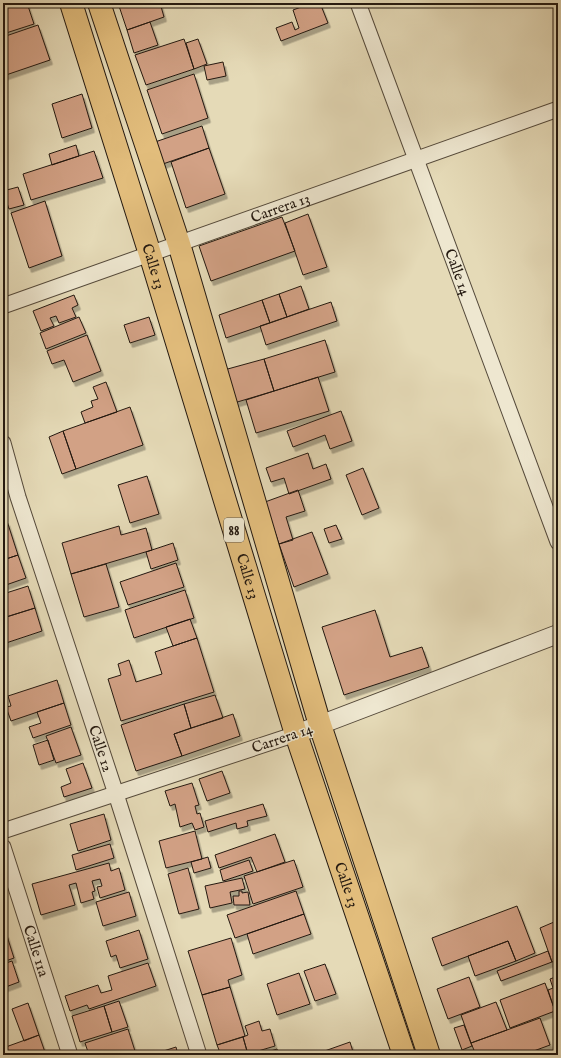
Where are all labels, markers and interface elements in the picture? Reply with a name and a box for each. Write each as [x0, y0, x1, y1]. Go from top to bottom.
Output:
street label: Carrera 13 [248, 189, 312, 227]
street label: Calle 13 [137, 241, 169, 292]
street label: Calle 14 [440, 246, 475, 299]
road number: 88 [224, 518, 244, 542]
street label: Calle 13 [232, 551, 263, 602]
street label: Carrera 14 [249, 719, 316, 758]
street label: Calle 12 [84, 723, 117, 775]
street label: Calle 13 [330, 860, 363, 910]
street label: Calle 11a [19, 923, 53, 980]

